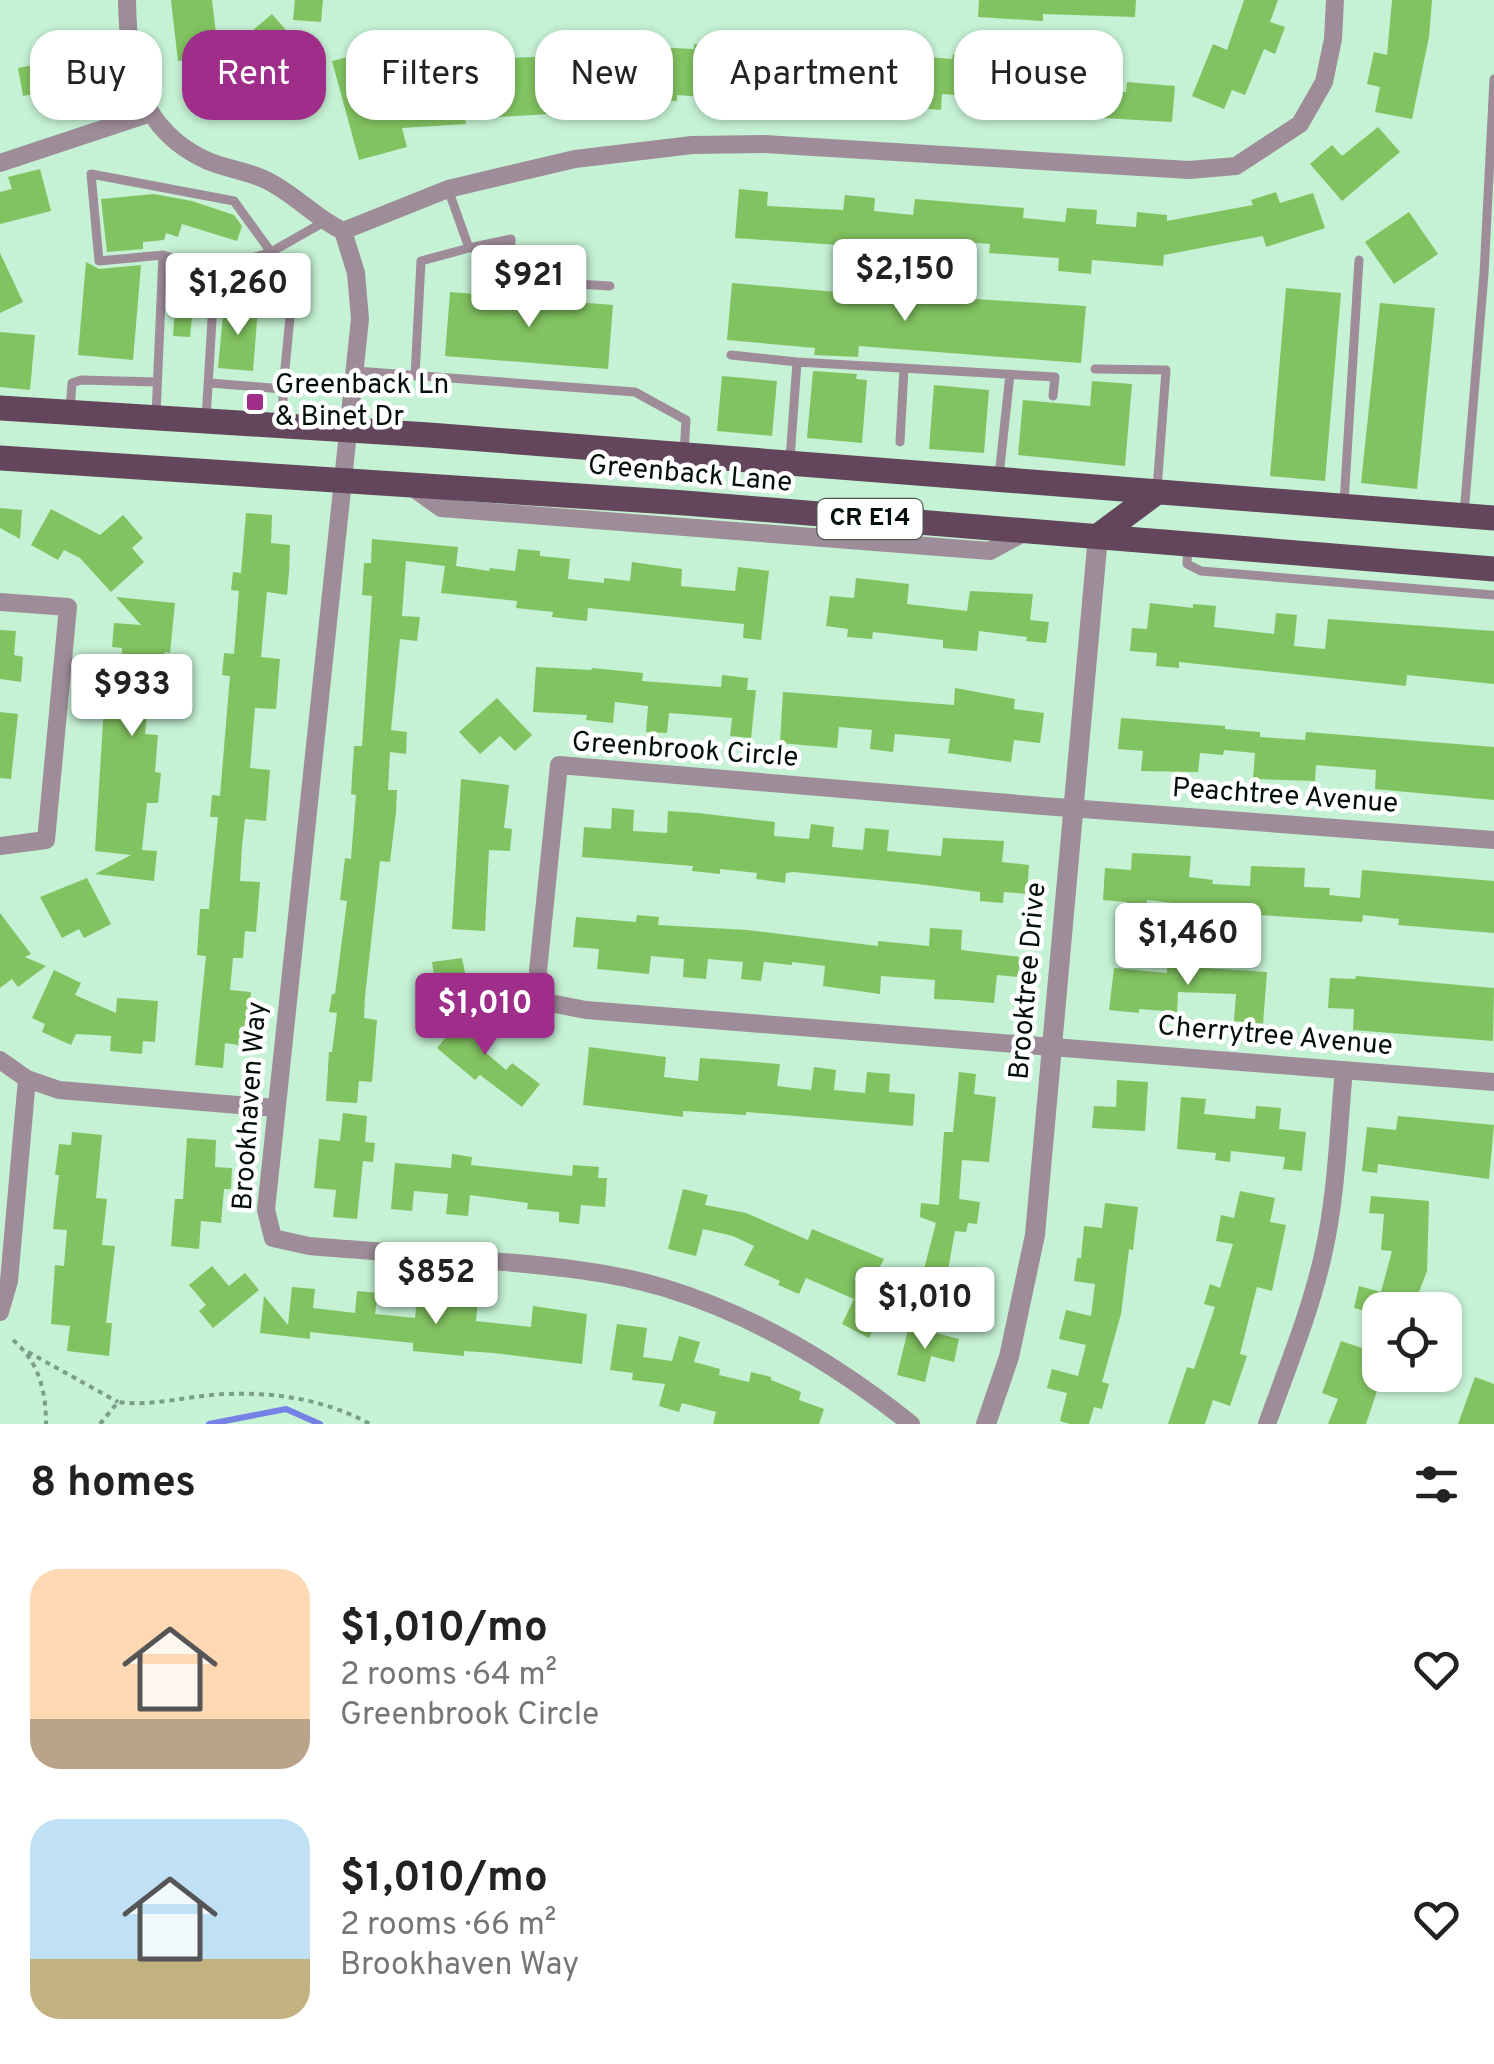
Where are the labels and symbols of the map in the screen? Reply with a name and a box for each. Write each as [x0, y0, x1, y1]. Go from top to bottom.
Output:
pin: $2,150 [824, 239, 986, 324]
pin: $921 [470, 245, 588, 330]
pin: $1,260 [157, 253, 319, 338]
place label: Greenback Ln & Binet Dr [275, 368, 449, 436]
marker: Greenback Ln & Binet Dr [244, 391, 266, 413]
street label: Greenback Lane [586, 448, 794, 502]
road number: CR E14 [818, 499, 922, 539]
pin: $933 [73, 654, 191, 739]
street label: Greenbrook Circle [571, 725, 799, 777]
street label: Peachtree Avenue [1171, 771, 1399, 823]
street label: Brooktree Drive [1002, 881, 1056, 1081]
pin: $1,460 [1107, 903, 1269, 988]
pin: $1,010 [404, 973, 566, 1058]
street label: Brookhaven Way [226, 1000, 276, 1212]
street label: Cherrytree Avenue [1156, 1009, 1394, 1065]
pin: $852 [377, 1242, 495, 1327]
pin: $1,010 [844, 1267, 1006, 1352]

